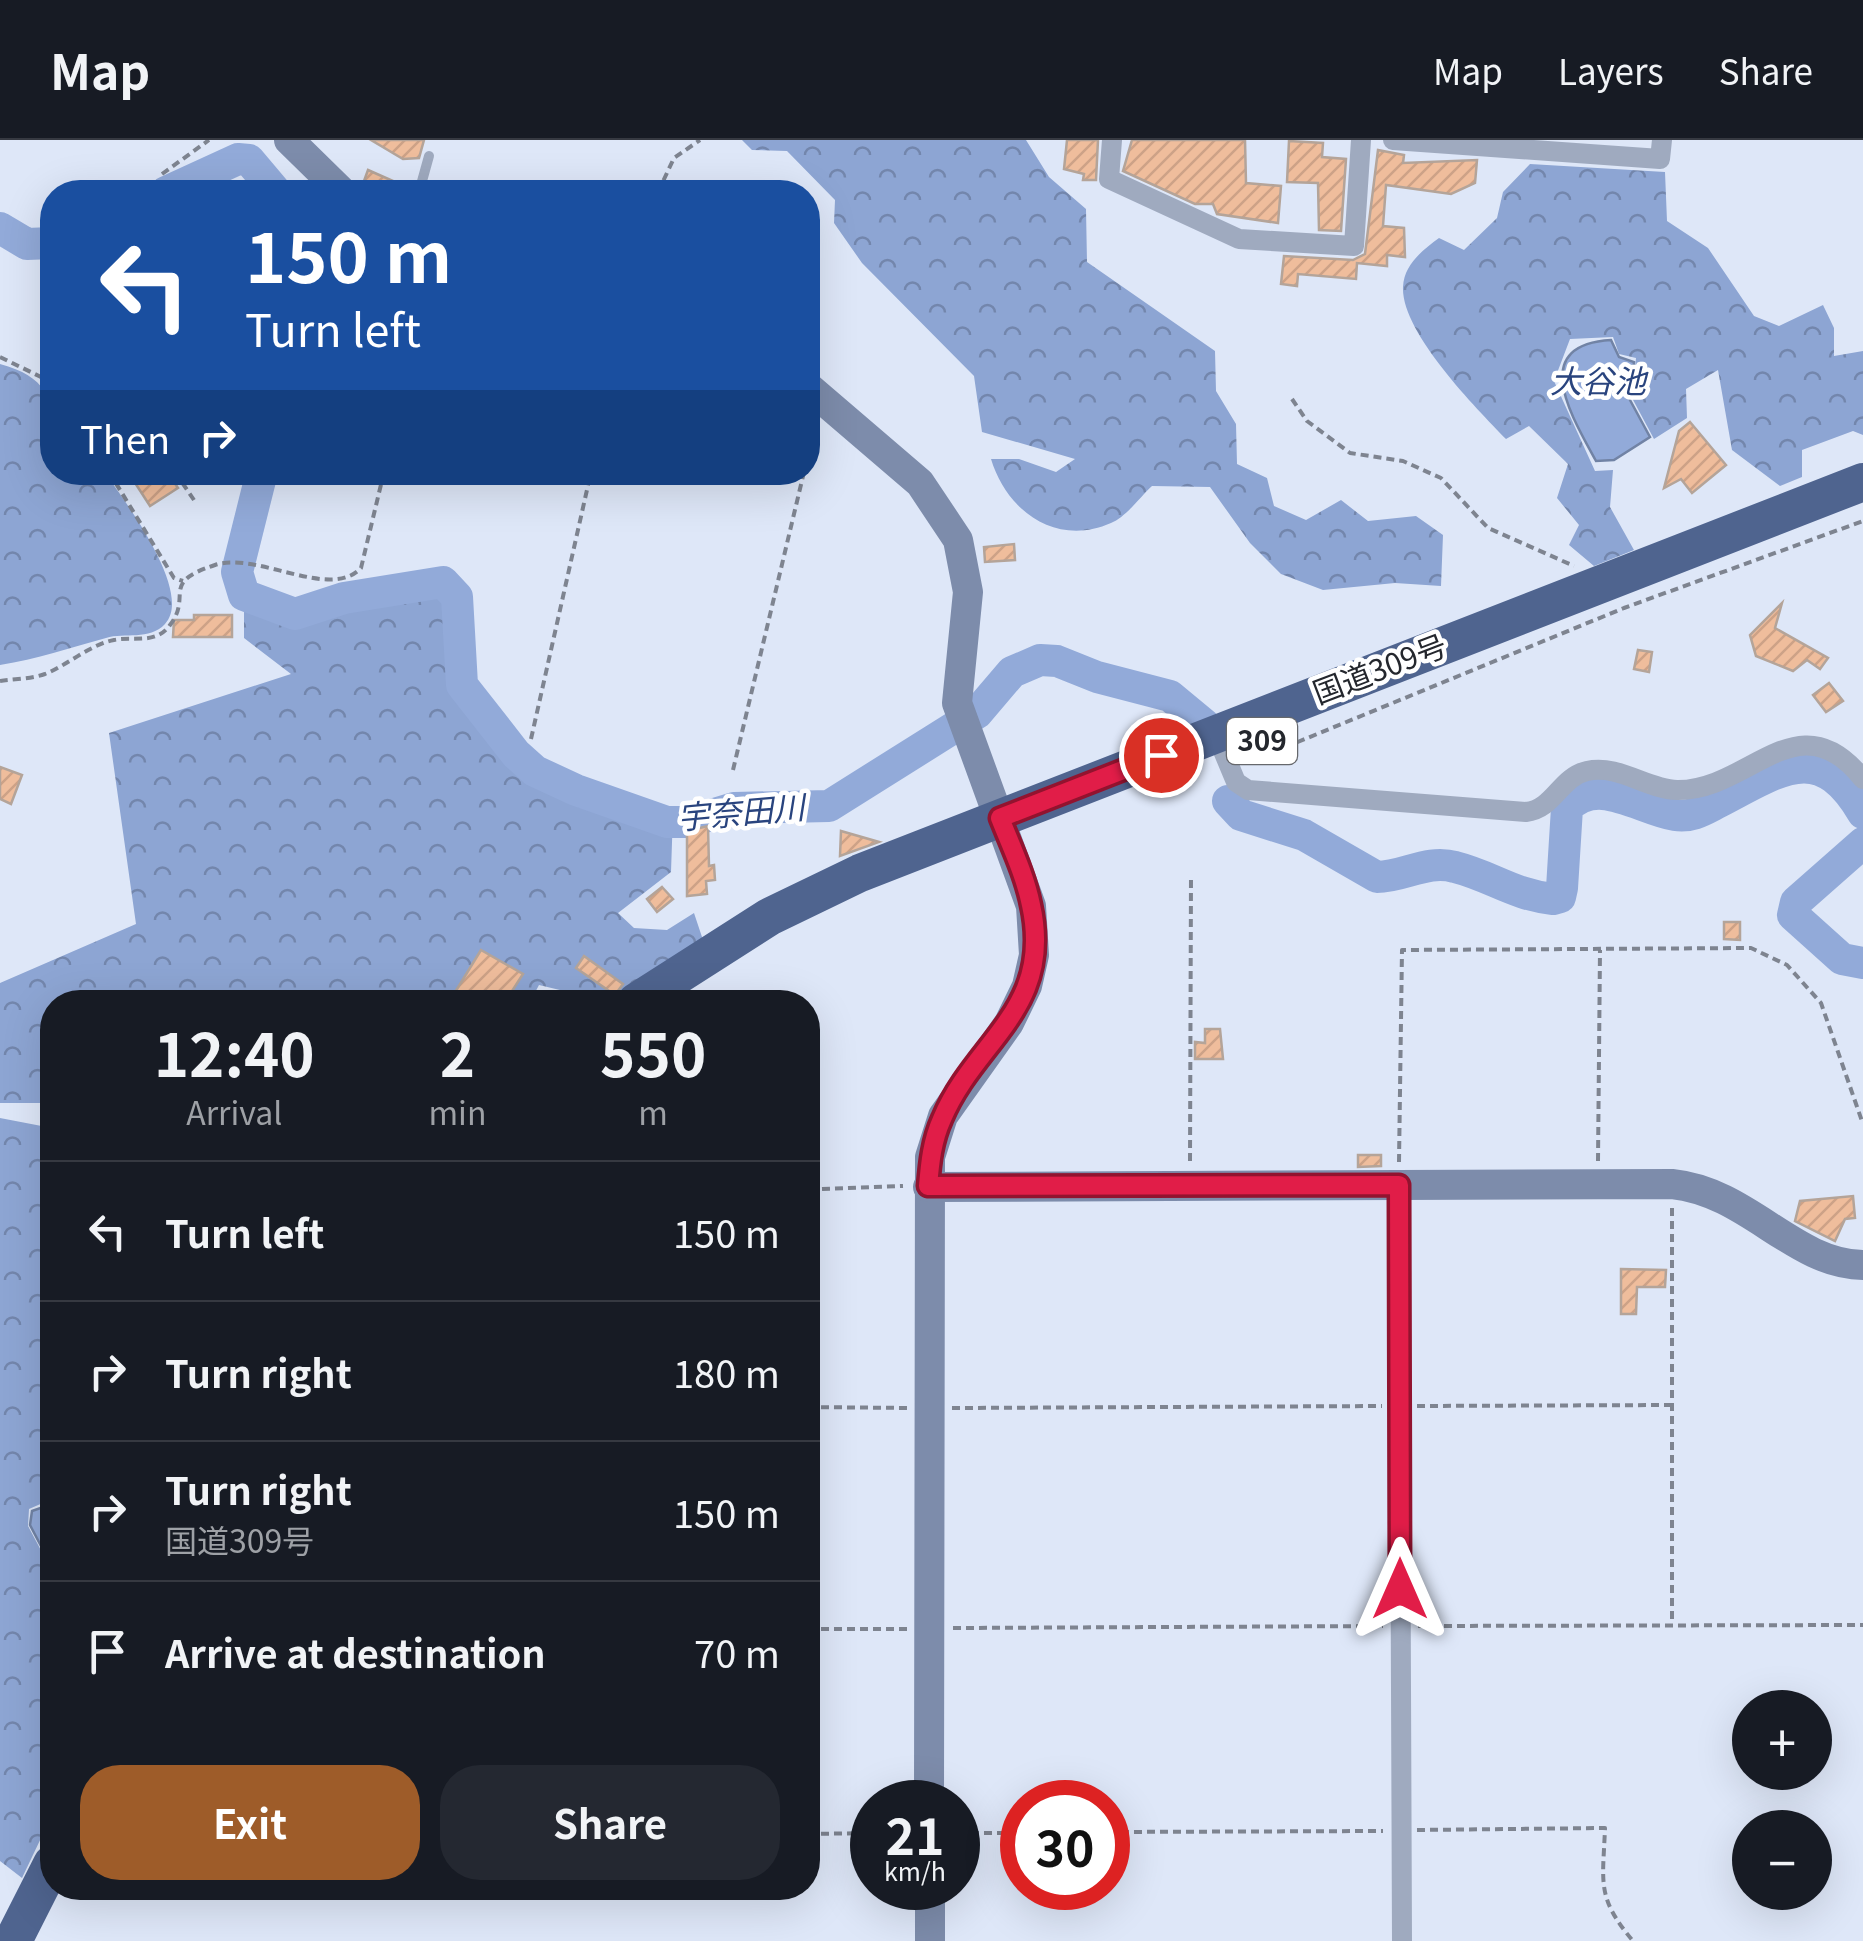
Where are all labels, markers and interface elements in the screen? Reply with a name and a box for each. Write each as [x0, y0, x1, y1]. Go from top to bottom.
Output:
text: Map [50, 34, 150, 104]
text: Map [1433, 44, 1503, 95]
text: Layers [1558, 44, 1664, 95]
text: Share [1719, 44, 1813, 95]
text: 150 m [245, 202, 452, 303]
icon: left [80, 220, 210, 350]
text: Turn left [245, 295, 421, 360]
water label: 大谷池 [1550, 356, 1649, 402]
text: Then [80, 410, 170, 465]
icon: right [190, 410, 245, 465]
street label: 国道309号 [1306, 622, 1452, 713]
pin [1119, 713, 1204, 798]
road number: 309 [1227, 718, 1297, 764]
icon: arrive [1134, 728, 1189, 783]
water label: 宇奈田川 [675, 781, 809, 839]
text: 12:40 [154, 1007, 315, 1094]
text: 2 [440, 1007, 475, 1094]
text: 550 [600, 1007, 706, 1094]
text: Arrival [186, 1088, 282, 1134]
text: min [428, 1088, 486, 1134]
text: m [638, 1088, 668, 1134]
icon: left [80, 1204, 135, 1259]
text: Turn left [165, 1204, 324, 1259]
text: 150 m [673, 1204, 780, 1259]
icon: right [80, 1344, 135, 1399]
text: Turn right [165, 1344, 352, 1399]
text: 180 m [673, 1344, 780, 1399]
text: Turn right [165, 1461, 352, 1516]
icon: right [80, 1484, 135, 1539]
text: 150 m [673, 1484, 780, 1539]
text: 国道309号 [165, 1516, 314, 1562]
position arrow [1348, 1537, 1452, 1641]
icon: arrive [80, 1624, 135, 1679]
text: Arrive at destination [165, 1624, 546, 1679]
text: 70 m [694, 1624, 780, 1679]
map controls [1732, 1690, 1832, 1910]
button: + [1732, 1690, 1832, 1790]
button: Exit [80, 1765, 420, 1880]
button: Share [440, 1765, 780, 1880]
speed limit sign: 30 [1000, 1780, 1130, 1910]
text: 21 [886, 1797, 945, 1869]
button: − [1732, 1810, 1832, 1910]
text: km/h [884, 1852, 946, 1888]

